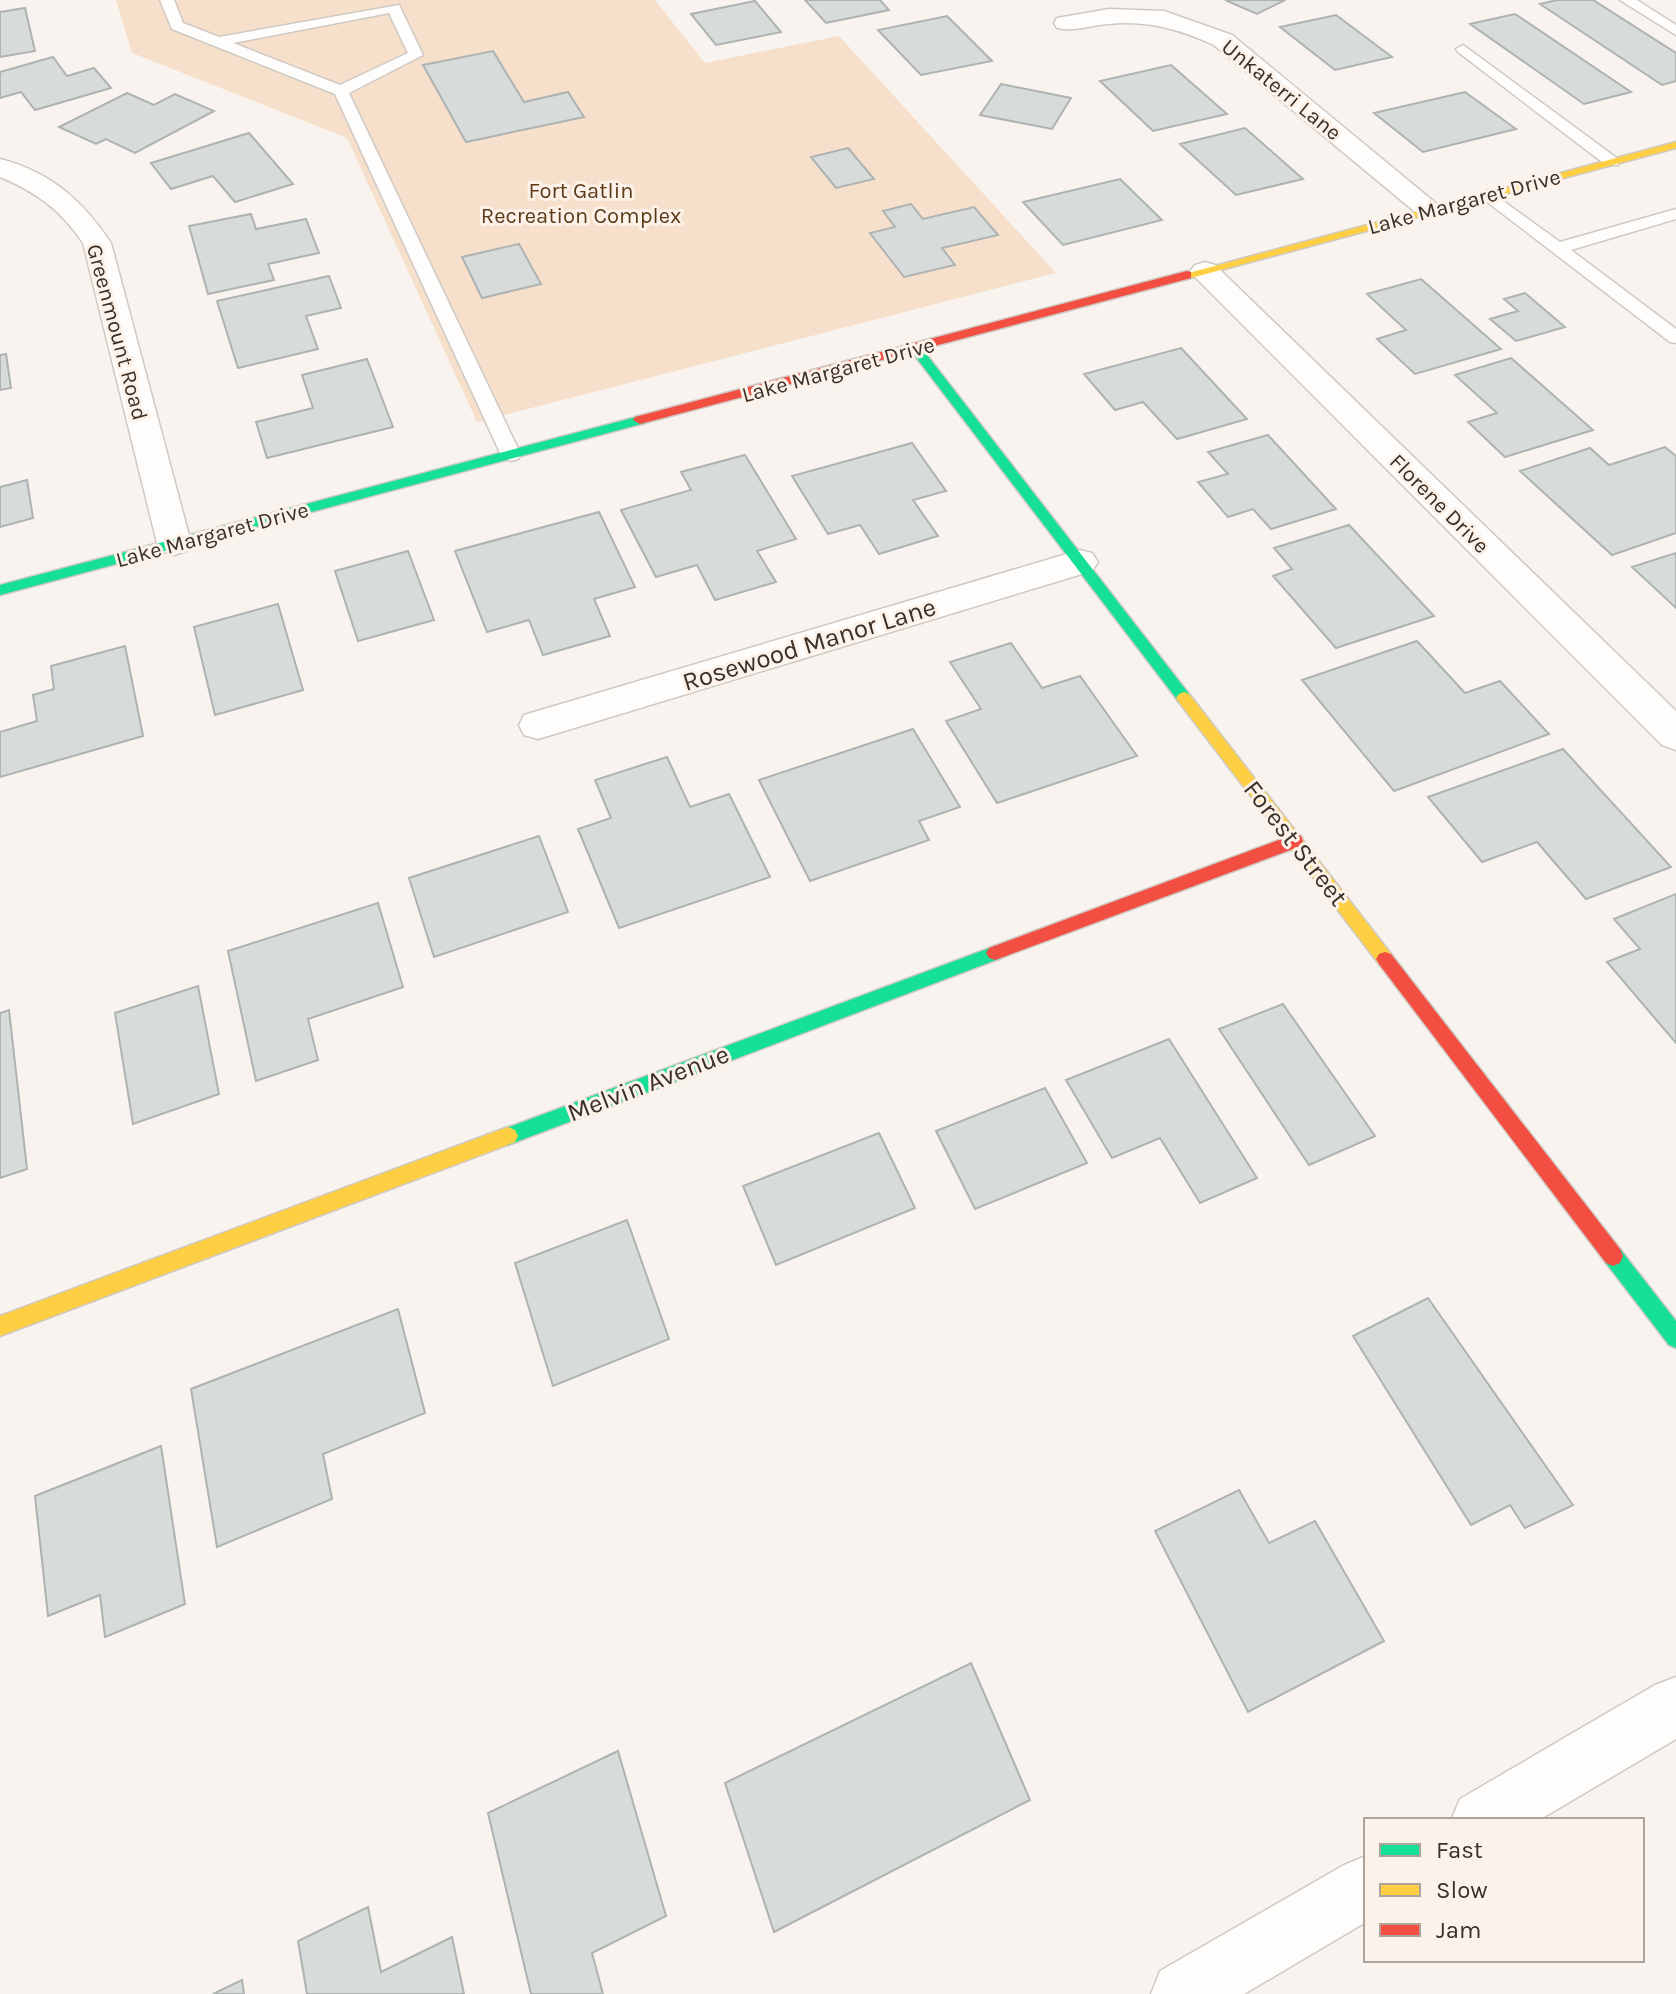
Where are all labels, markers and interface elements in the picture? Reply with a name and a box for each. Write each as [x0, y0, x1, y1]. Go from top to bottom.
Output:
street label: Unkaterri Lane [1216, 34, 1346, 146]
street label: Lake Margaret Drive [1365, 164, 1563, 240]
park label: Fort Gatlin Recreation Complex [481, 178, 681, 229]
street label: Greenmount Road [81, 241, 153, 423]
street label: Lake Margaret Drive [739, 332, 937, 408]
street label: Florene Drive [1384, 449, 1494, 559]
street label: Lake Margaret Drive [113, 497, 311, 573]
street label: Rosewood Manor Lane [679, 591, 940, 698]
street label: Forest Street [1237, 774, 1354, 912]
street label: Melvin Avenue [563, 1038, 734, 1129]
legend [1364, 1818, 1644, 1962]
text: Fast [1436, 1836, 1483, 1864]
text: Slow [1436, 1876, 1488, 1904]
text: Jam [1436, 1916, 1481, 1944]

